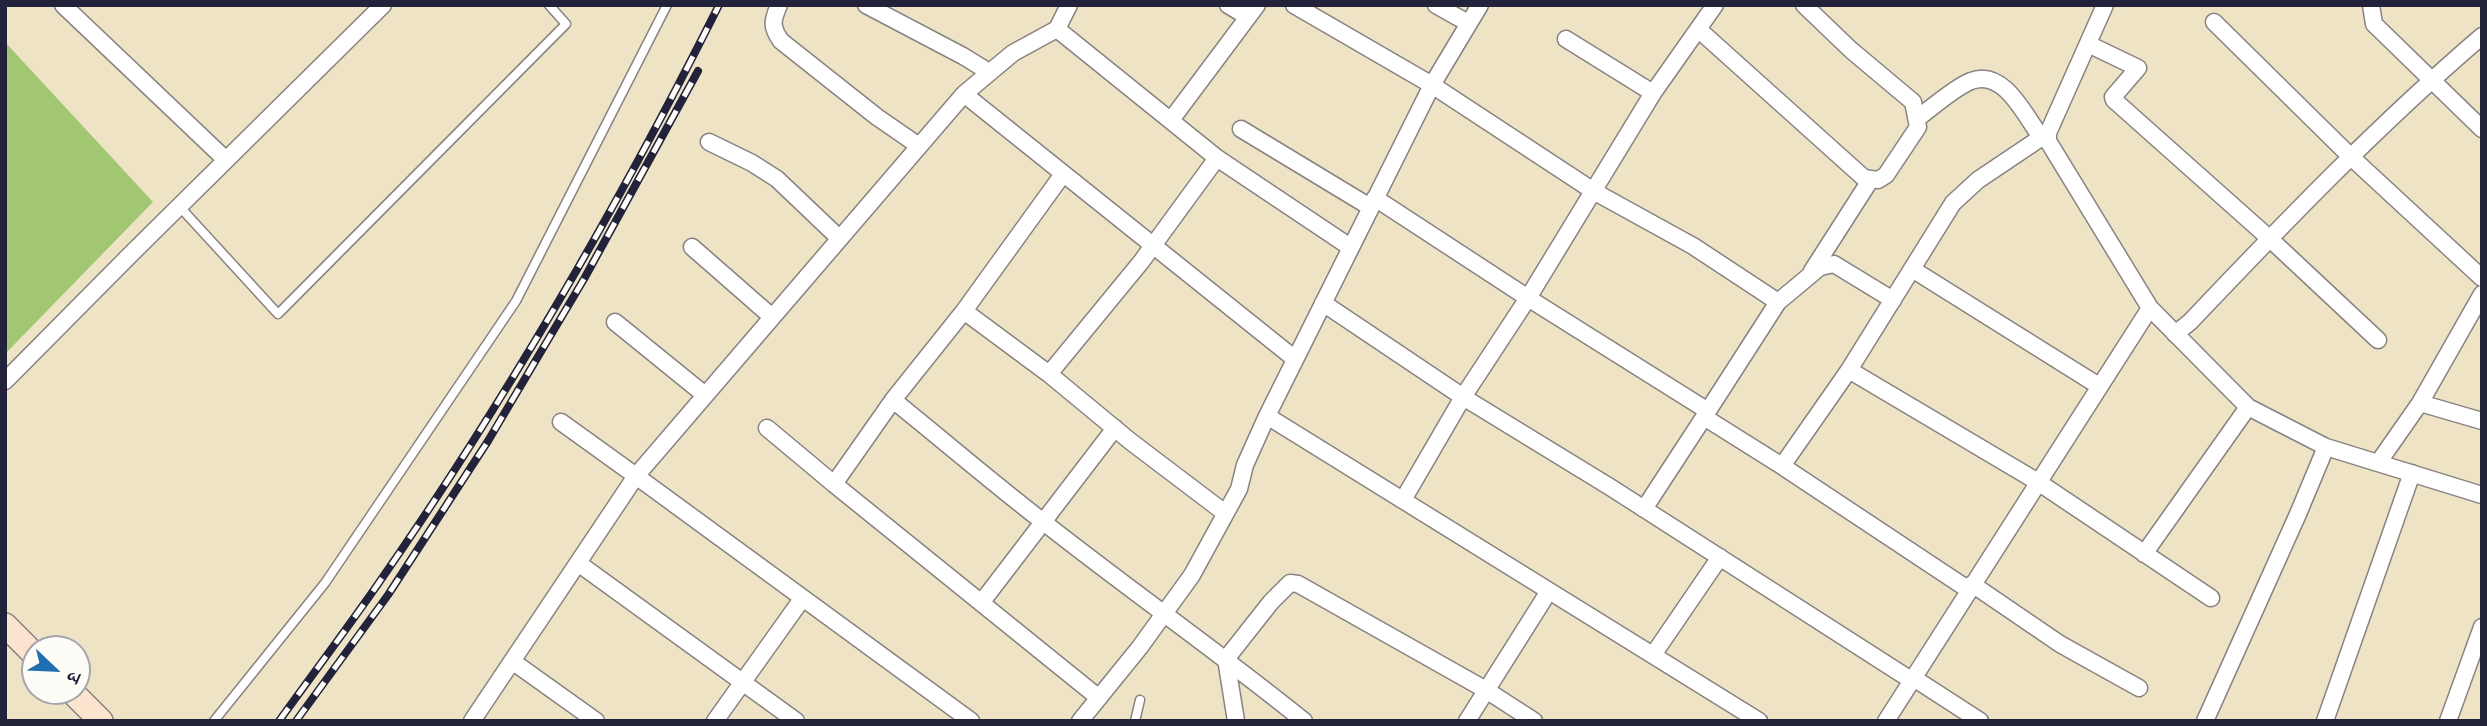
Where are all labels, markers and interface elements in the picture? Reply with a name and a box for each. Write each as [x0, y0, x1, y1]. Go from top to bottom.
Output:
north arrow [21, 635, 91, 705]
text: उ [61, 668, 86, 687]

